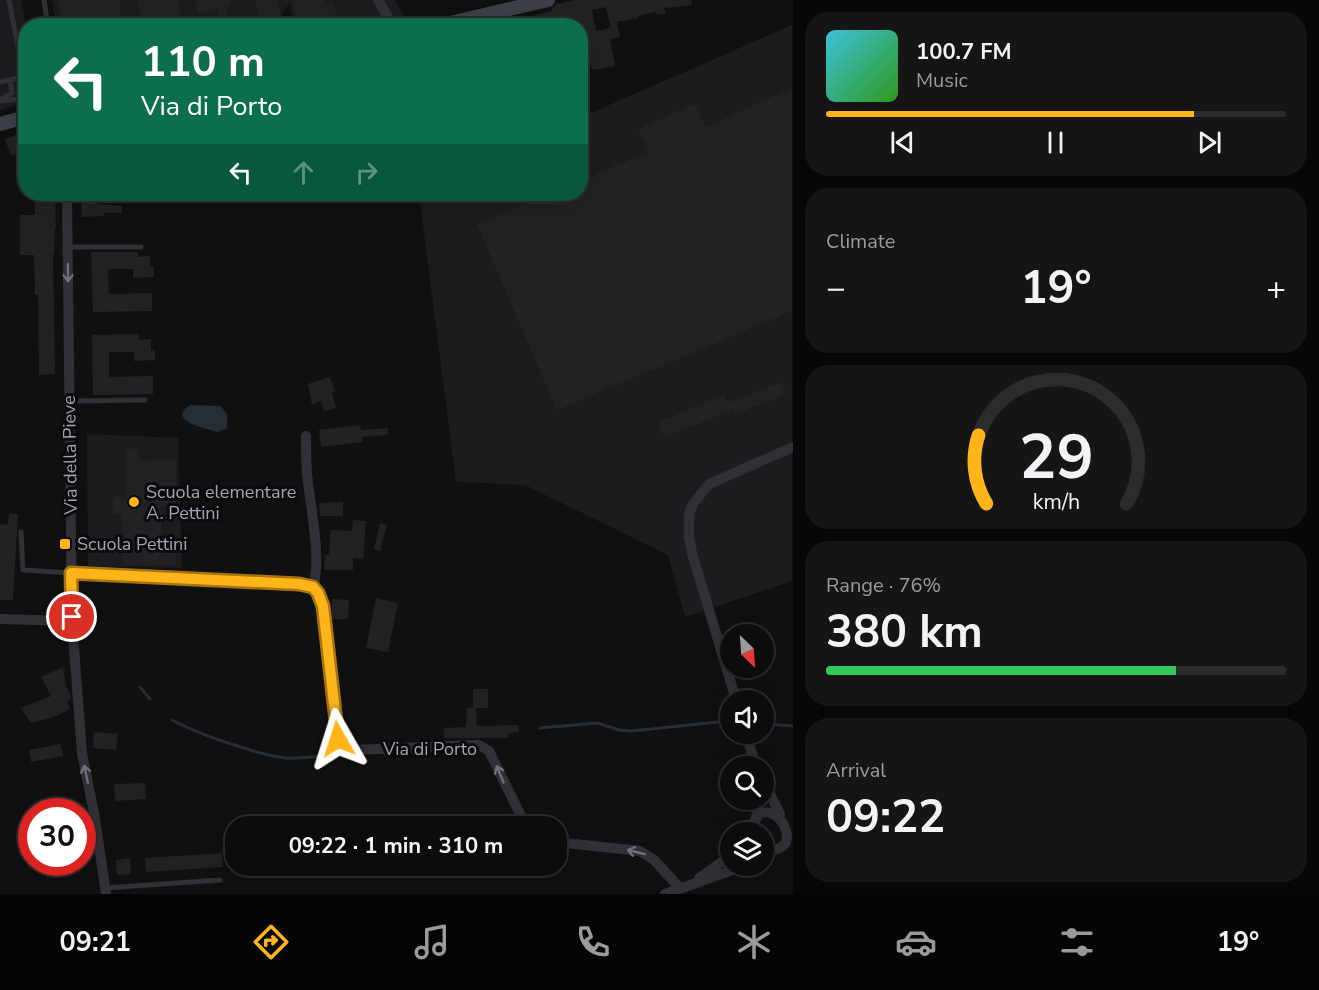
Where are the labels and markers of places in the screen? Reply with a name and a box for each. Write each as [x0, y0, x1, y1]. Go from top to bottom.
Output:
place label: Scuola elementare A. Pettini [146, 480, 296, 525]
marker: Scuola elementare A. Pettini [127, 495, 141, 509]
place label: Scuola Pettini [77, 532, 188, 556]
marker: Scuola Pettini [58, 537, 72, 551]
pin [46, 591, 97, 642]

